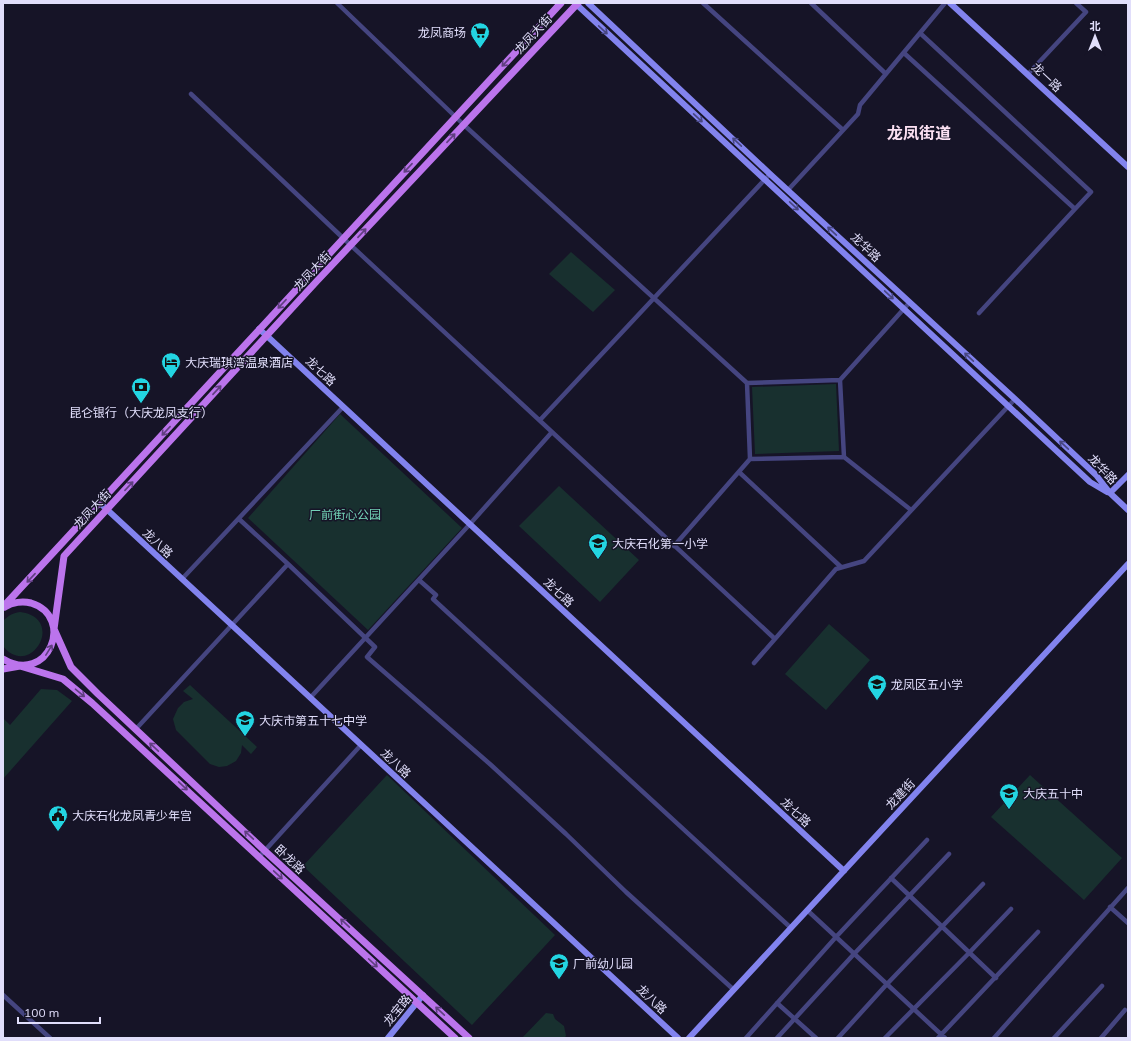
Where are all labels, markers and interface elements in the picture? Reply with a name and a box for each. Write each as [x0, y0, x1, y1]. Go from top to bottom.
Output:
street label: 龙凤大街 [511, 11, 555, 57]
north arrow [1075, 16, 1115, 56]
text: 北 [1090, 19, 1101, 33]
supermarket icon: 龙凤商场 [469, 21, 491, 49]
place label: 龙凤商场 [418, 25, 466, 40]
one-way arrow [598, 25, 608, 34]
one-way arrow [502, 57, 511, 68]
street label: 龙一路 [1029, 59, 1065, 95]
one-way arrow [693, 113, 703, 122]
district label: 龙凤街道 [887, 123, 951, 143]
one-way arrow [446, 134, 455, 144]
one-way arrow [732, 138, 742, 147]
one-way arrow [404, 163, 413, 173]
one-way arrow [789, 202, 799, 211]
one-way arrow [827, 226, 837, 235]
one-way arrow [357, 228, 367, 238]
street label: 龙华路 [848, 229, 884, 265]
street label: 龙凤大街 [290, 248, 334, 294]
one-way arrow [884, 290, 894, 300]
one-way arrow [277, 299, 287, 309]
hotel icon: 大庆瑞琪湾温泉酒店 [160, 351, 182, 379]
one-way arrow [964, 352, 974, 361]
street label: 龙七路 [303, 353, 339, 389]
place label: 大庆瑞琪湾温泉酒店 [185, 355, 293, 370]
bank icon: 昆仑银行（大庆龙凤支行） [130, 376, 152, 404]
one-way arrow [212, 385, 221, 396]
place label: 昆仑银行（大庆龙凤支行） [69, 405, 213, 420]
one-way arrow [161, 426, 170, 436]
one-way arrow [1059, 440, 1069, 450]
street label: 龙华路 [1085, 451, 1121, 487]
one-way arrow [124, 481, 133, 491]
street label: 龙凤大街 [70, 486, 114, 532]
park label: 厂前街心公园 [309, 507, 381, 522]
street label: 龙八路 [140, 525, 176, 561]
school or university icon: 大庆石化第一小学 [587, 532, 609, 560]
place label: 大庆石化第一小学 [612, 536, 708, 551]
one-way arrow [26, 573, 35, 583]
street label: 龙七路 [541, 574, 577, 610]
one-way arrow [45, 644, 53, 656]
school or university icon: 龙凤区五小学 [866, 673, 888, 701]
place label: 龙凤区五小学 [891, 677, 963, 692]
one-way arrow [75, 688, 86, 697]
school or university icon: 大庆市第五十七中学 [234, 709, 256, 737]
place label: 大庆市第五十七中学 [259, 713, 367, 728]
one-way arrow [149, 742, 159, 752]
street label: 龙八路 [378, 745, 414, 781]
street label: 龙建街 [882, 776, 918, 812]
one-way arrow [177, 782, 188, 791]
school or university icon: 大庆五十中 [998, 782, 1020, 810]
place label: 大庆五十中 [1023, 786, 1083, 801]
street label: 龙七路 [778, 794, 814, 830]
public building icon: 大庆石化龙凤青少年宫 [47, 804, 69, 832]
place label: 大庆石化龙凤青少年宫 [72, 808, 192, 823]
one-way arrow [244, 831, 254, 840]
street label: 卧龙路 [272, 841, 308, 877]
one-way arrow [273, 870, 283, 879]
one-way arrow [340, 919, 350, 928]
school or university icon: 厂前幼儿园 [548, 952, 570, 980]
place label: 厂前幼儿园 [573, 956, 633, 971]
one-way arrow [368, 958, 378, 967]
street label: 龙八路 [634, 981, 670, 1017]
street label: 龙宝路 [380, 991, 414, 1029]
scale bar [18, 999, 100, 1025]
text: 100 m [24, 1005, 59, 1020]
one-way arrow [435, 1007, 445, 1016]

